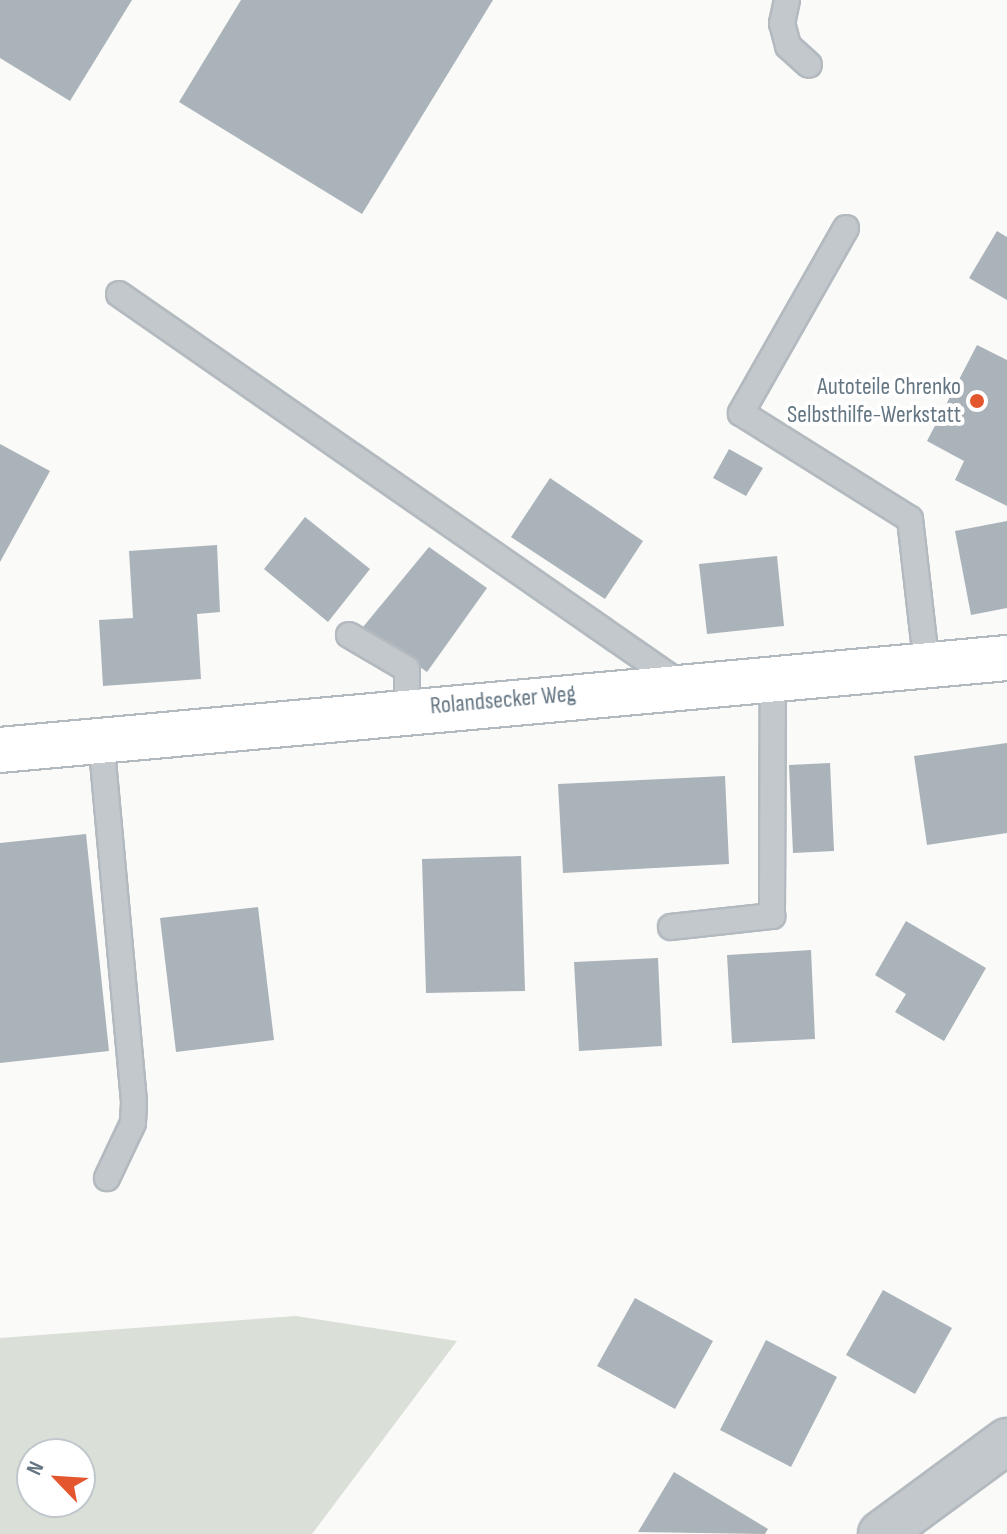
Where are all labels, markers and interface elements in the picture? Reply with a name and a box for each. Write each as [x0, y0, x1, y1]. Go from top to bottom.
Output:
place label: Autoteile Chrenko Selbsthilfe-Werkstatt [787, 373, 961, 429]
marker: Autoteile Chrenko Selbsthilfe-Werkstatt [968, 392, 986, 410]
street label: Rolandsecker Weg [429, 679, 577, 721]
north arrow [16, 1438, 96, 1518]
text: N [21, 1457, 50, 1480]

